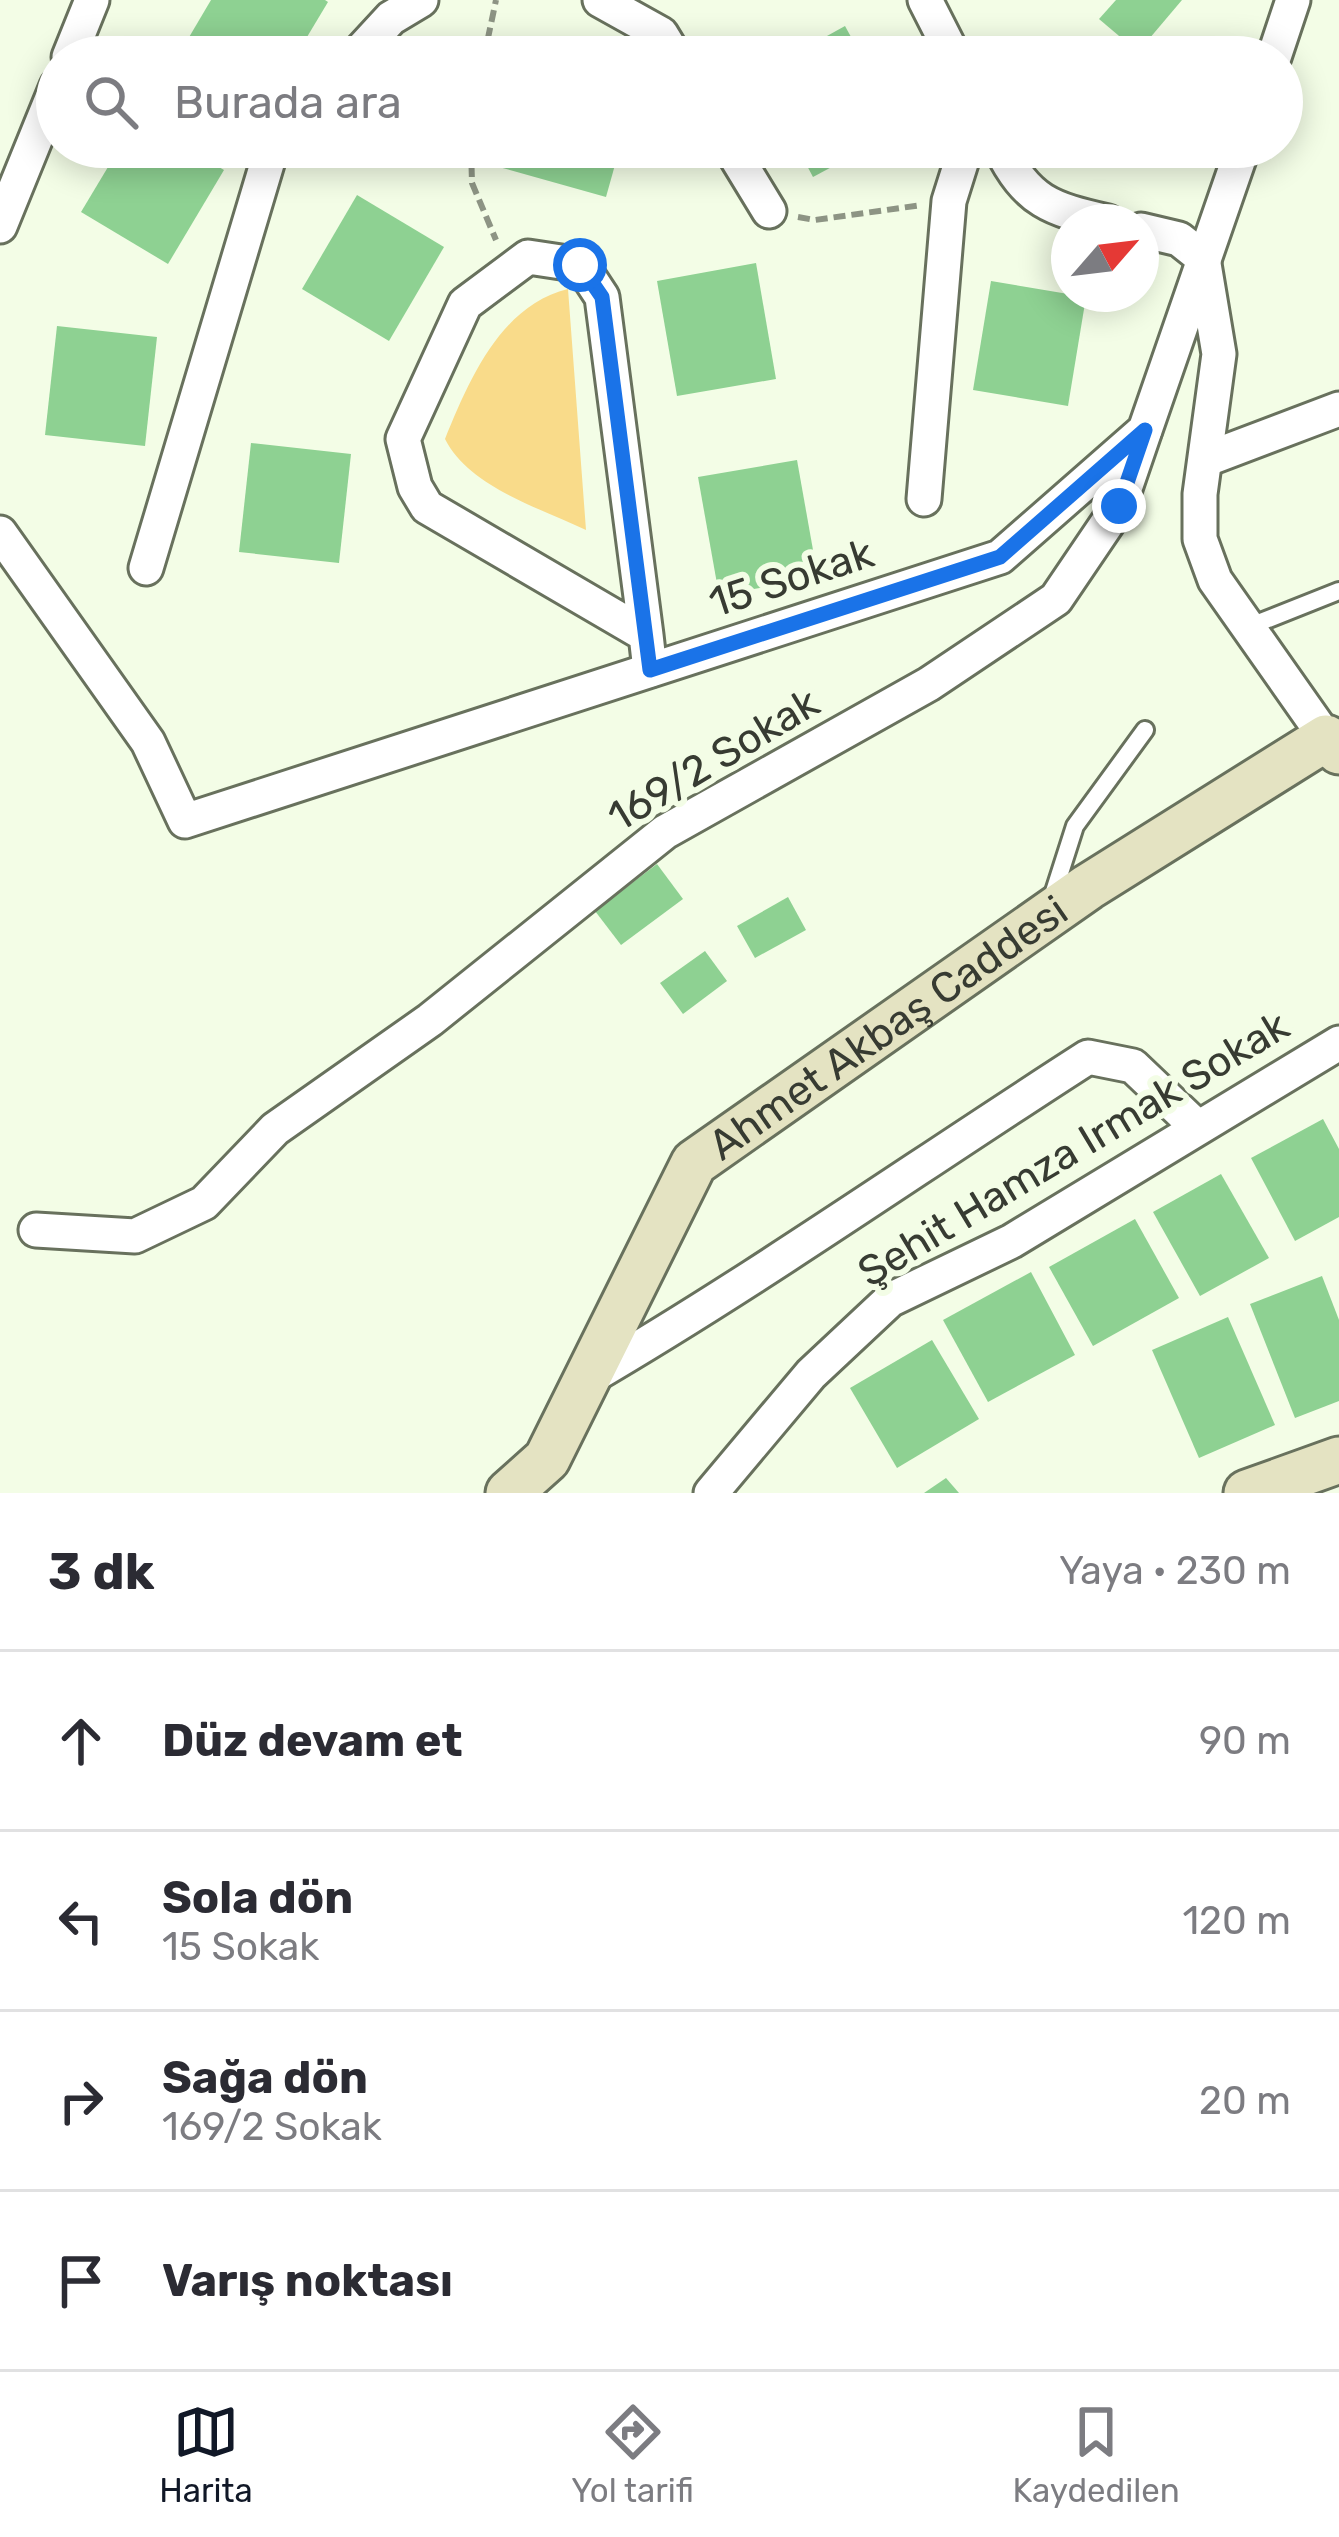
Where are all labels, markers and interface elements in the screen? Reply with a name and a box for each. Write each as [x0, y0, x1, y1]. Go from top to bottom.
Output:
search box [36, 36, 1303, 168]
icon: search [78, 69, 144, 135]
text: Burada ara [174, 76, 402, 129]
north arrow [1051, 204, 1159, 312]
route start [553, 238, 607, 292]
route end [1092, 479, 1146, 533]
street label: 15 Sokak [703, 528, 880, 628]
street label: 169/2 Sokak [599, 677, 828, 842]
street label: Ahmet Akbaş Caddesi [699, 885, 1077, 1171]
street label: Şehit Hamza Irmak Sokak [849, 1000, 1298, 1297]
text: 3 dk [48, 1541, 155, 1602]
text: Yaya · 230 m [1059, 1548, 1291, 1594]
icon: ahead [48, 1708, 114, 1774]
text: Düz devam et [162, 1714, 463, 1767]
text: 90 m [1199, 1718, 1291, 1764]
text: Sola dön [162, 1871, 353, 1924]
icon: left [48, 1888, 114, 1954]
text: 120 m [1182, 1898, 1291, 1944]
text: 15 Sokak [162, 1924, 319, 1970]
text: Sağa dön [162, 2051, 368, 2104]
icon: right [48, 2068, 114, 2134]
text: 20 m [1199, 2078, 1291, 2124]
text: 169/2 Sokak [162, 2104, 382, 2150]
icon: arrive [48, 2248, 114, 2314]
text: Varış noktası [162, 2254, 453, 2307]
tab: Harita [159, 2399, 253, 2510]
tab: Yol tarifi [571, 2399, 694, 2510]
tab: Kaydedilen [1012, 2399, 1180, 2510]

